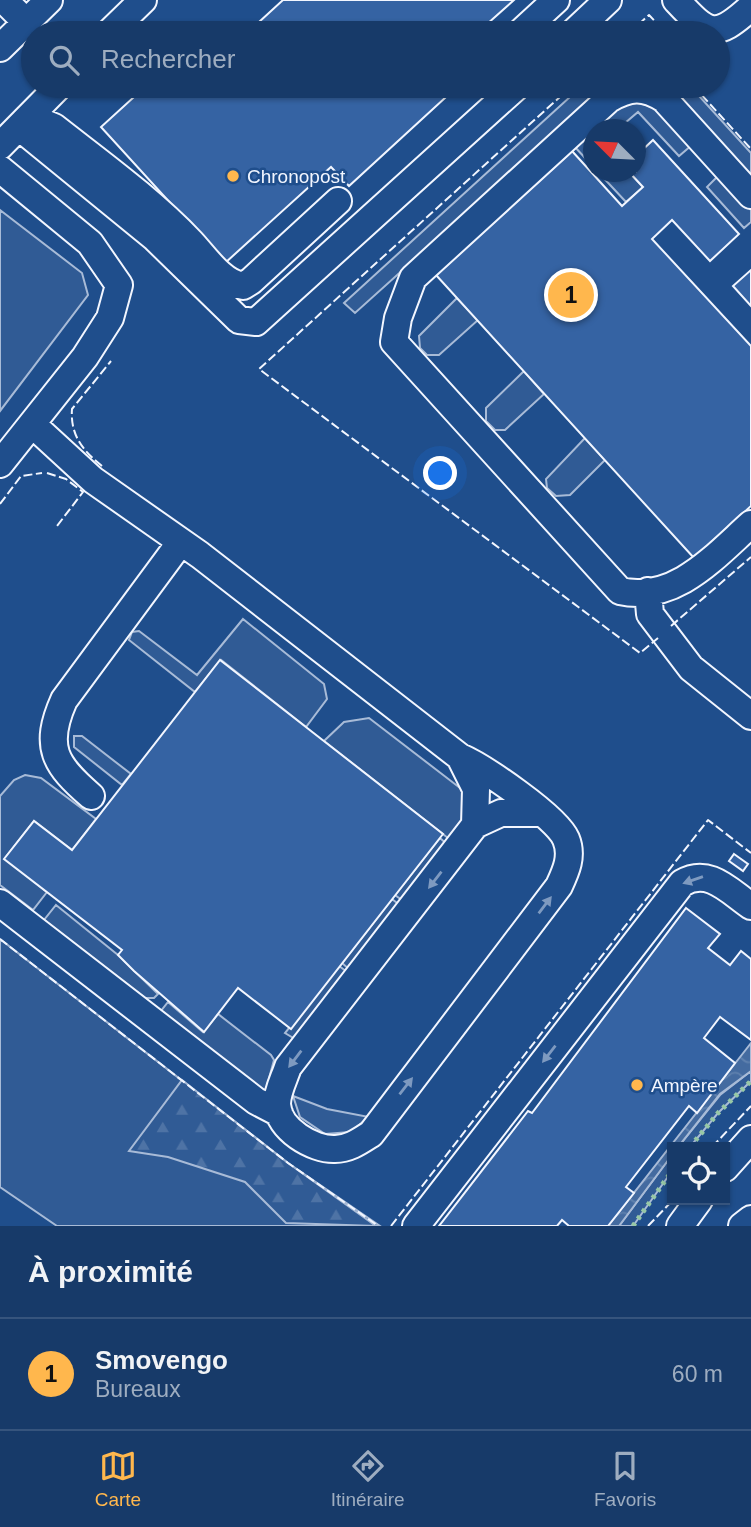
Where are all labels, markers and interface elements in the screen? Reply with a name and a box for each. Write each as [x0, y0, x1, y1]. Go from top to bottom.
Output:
search box [21, 21, 730, 98]
icon: search [45, 41, 83, 79]
text: Rechercher [101, 44, 235, 74]
north arrow [583, 119, 646, 182]
place label: Chronopost [247, 166, 346, 187]
marker: Chronopost [225, 168, 241, 184]
pin: 1 [548, 269, 594, 321]
your location [423, 456, 457, 490]
one-way arrow [428, 871, 442, 889]
one-way arrow [682, 875, 703, 886]
one-way arrow [537, 896, 551, 914]
one-way arrow [543, 1045, 557, 1063]
one-way arrow [288, 1050, 302, 1068]
place label: Ampère [651, 1075, 718, 1096]
one-way arrow [399, 1077, 414, 1095]
marker: Ampère [629, 1077, 645, 1093]
map controls [667, 1142, 730, 1205]
button: locate [667, 1142, 730, 1205]
text: À proximité [28, 1255, 193, 1288]
text: Smovengo [95, 1345, 228, 1375]
text: 1 [45, 1361, 57, 1387]
text: 60 m [672, 1361, 723, 1387]
text: Bureaux [95, 1376, 181, 1402]
tab: Carte [95, 1447, 141, 1511]
tab: Itinéraire [331, 1447, 405, 1511]
tab: Favoris [594, 1447, 656, 1511]

